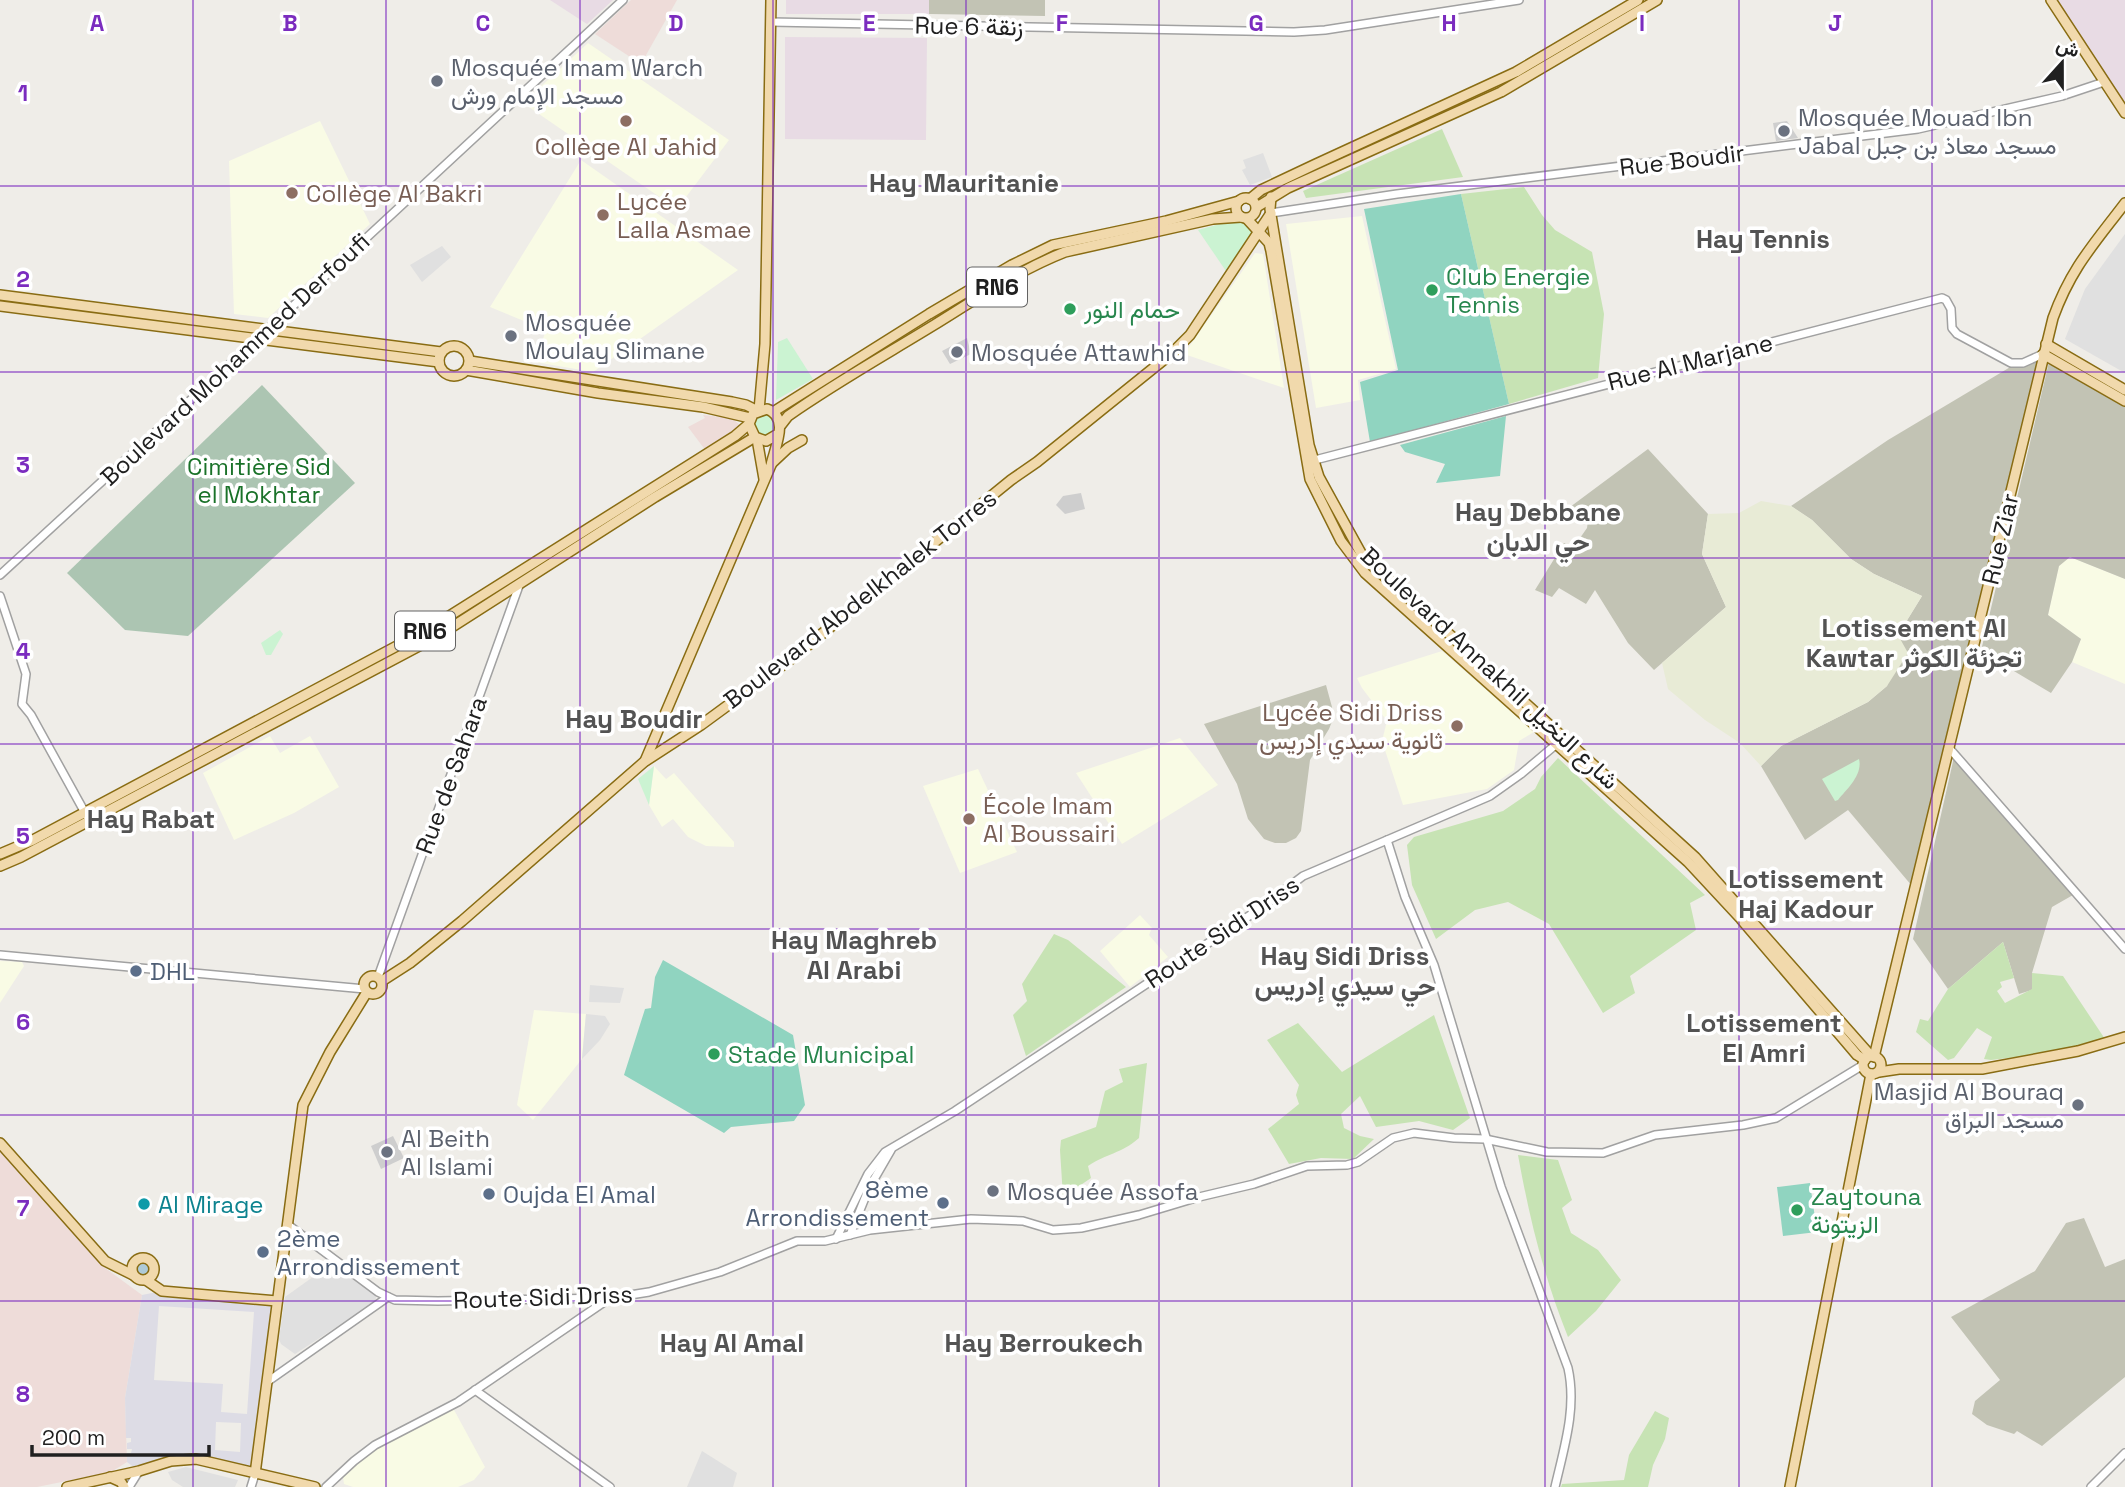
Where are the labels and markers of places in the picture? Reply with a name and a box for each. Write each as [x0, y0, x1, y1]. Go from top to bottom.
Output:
place label: Mosquée Imam Warch مسجد الإمام ورش [451, 52, 703, 112]
marker: Mosquée Imam Warch مسجد الإمام ورش [429, 73, 445, 89]
place label: Mosquée Mouad Ibn Jabal مسجد معاذ بن جبل [1798, 102, 2057, 161]
marker: Collège Al Jahid [618, 113, 634, 129]
marker: Mosquée Mouad Ibn Jabal مسجد معاذ بن جبل [1776, 123, 1792, 139]
place label: Collège Al Jahid [535, 131, 717, 162]
place label: Collège Al Bakri [306, 178, 482, 209]
marker: Collège Al Bakri [284, 185, 300, 201]
place label: Lycée Lalla Asmae [617, 186, 751, 245]
marker: Lycée Lalla Asmae [595, 207, 611, 223]
place label: Club Energie Tennis [1446, 261, 1590, 320]
marker: Club Energie Tennis [1424, 282, 1440, 298]
place label: حمام النور [1083, 294, 1180, 326]
marker: حمام النور [1062, 301, 1078, 317]
place label: Mosquée Moulay Slimane [525, 307, 705, 366]
marker: Mosquée Moulay Slimane [503, 328, 519, 344]
place label: Mosquée Attawhid [971, 337, 1186, 368]
marker: Mosquée Attawhid [949, 344, 965, 360]
place label: Lycée Sidi Driss ثانوية سيدي إدريس [1259, 697, 1443, 760]
marker: Lycée Sidi Driss ثانوية سيدي إدريس [1449, 718, 1465, 734]
place label: École Imam Al Boussairi [983, 790, 1115, 849]
marker: École Imam Al Boussairi [961, 811, 977, 827]
place label: DHL [150, 956, 195, 987]
marker: DHL [128, 963, 144, 979]
place label: Stade Municipal [728, 1039, 914, 1070]
marker: Stade Municipal [706, 1046, 722, 1062]
place label: Masjid Al Bouraq مسجد البراق [1874, 1076, 2064, 1135]
marker: Masjid Al Bouraq مسجد البراق [2070, 1097, 2086, 1113]
place label: Al Beith Al Islami [401, 1123, 493, 1182]
marker: Al Beith Al Islami [379, 1144, 395, 1160]
place label: 8ème Arrondissement [746, 1174, 929, 1233]
place label: Mosquée Assofa [1007, 1176, 1199, 1207]
place label: Oujda El Amal [503, 1179, 656, 1210]
place label: Zaytouna الزيتونة [1811, 1181, 1922, 1240]
marker: Mosquée Assofa [985, 1183, 1001, 1199]
marker: Oujda El Amal [481, 1186, 497, 1202]
place label: Al Mirage [158, 1189, 264, 1220]
marker: 8ème Arrondissement [935, 1195, 951, 1211]
marker: Al Mirage [136, 1196, 152, 1212]
marker: Zaytouna الزيتونة [1789, 1202, 1805, 1218]
place label: 2ème Arrondissement [277, 1223, 460, 1282]
marker: 2ème Arrondissement [255, 1244, 271, 1260]

